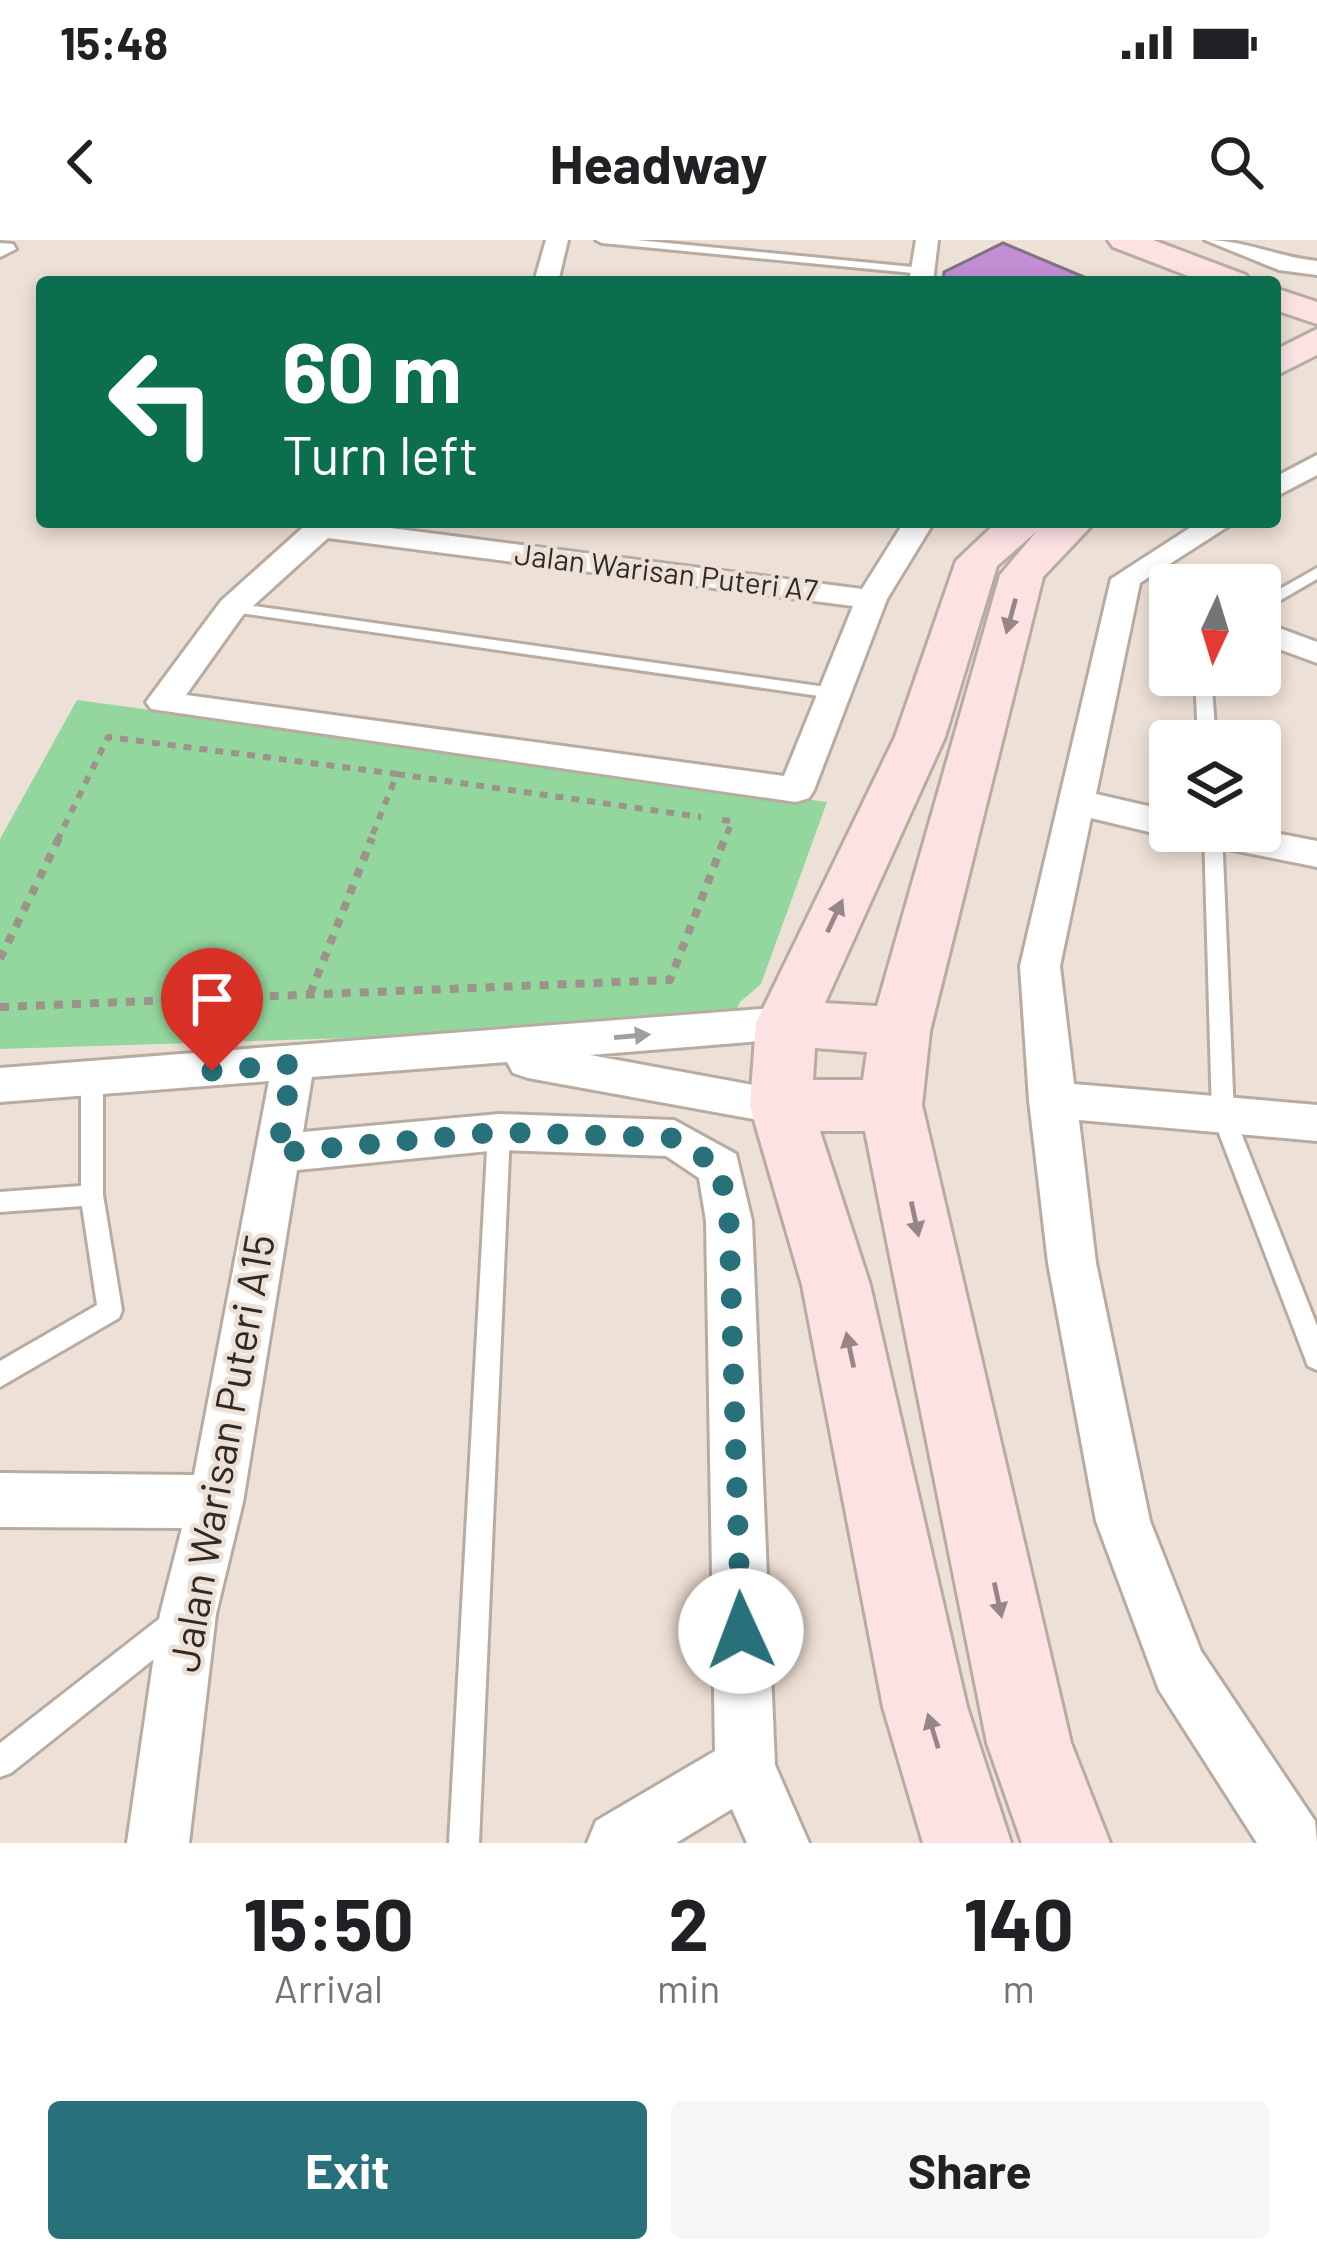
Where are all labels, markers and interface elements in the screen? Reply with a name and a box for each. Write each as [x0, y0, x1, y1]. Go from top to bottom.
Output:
text: 15:48 [60, 15, 168, 69]
icon: back [48, 129, 114, 195]
icon: search [1203, 129, 1269, 195]
text: Headway [550, 130, 768, 195]
text: 60 m [282, 319, 462, 420]
icon: left [84, 324, 240, 480]
text: Turn left [282, 421, 479, 486]
street label: Jalan Warisan Puteri A7 [513, 535, 820, 607]
north arrow [1149, 564, 1281, 696]
map controls [1149, 564, 1281, 852]
one-way arrow [1001, 597, 1020, 634]
button: layers [1149, 720, 1281, 852]
one-way arrow [825, 898, 845, 933]
pin [161, 948, 263, 1071]
icon: arrive [179, 966, 245, 1032]
one-way arrow [614, 1027, 651, 1046]
one-way arrow [907, 1201, 926, 1239]
street label: Jalan Warisan Puteri A15 [157, 1230, 283, 1675]
one-way arrow [839, 1331, 858, 1369]
position arrow [678, 1568, 804, 1694]
one-way arrow [990, 1582, 1009, 1620]
one-way arrow [922, 1712, 941, 1749]
text: 15:50 [243, 1879, 414, 1965]
text: 2 [668, 1879, 709, 1965]
text: 140 [964, 1879, 1074, 1965]
text: Arrival [274, 1964, 383, 2011]
text: min [657, 1964, 720, 2011]
text: m [1002, 1964, 1035, 2011]
button: Exit [48, 2101, 647, 2239]
button: Share [671, 2101, 1269, 2239]

